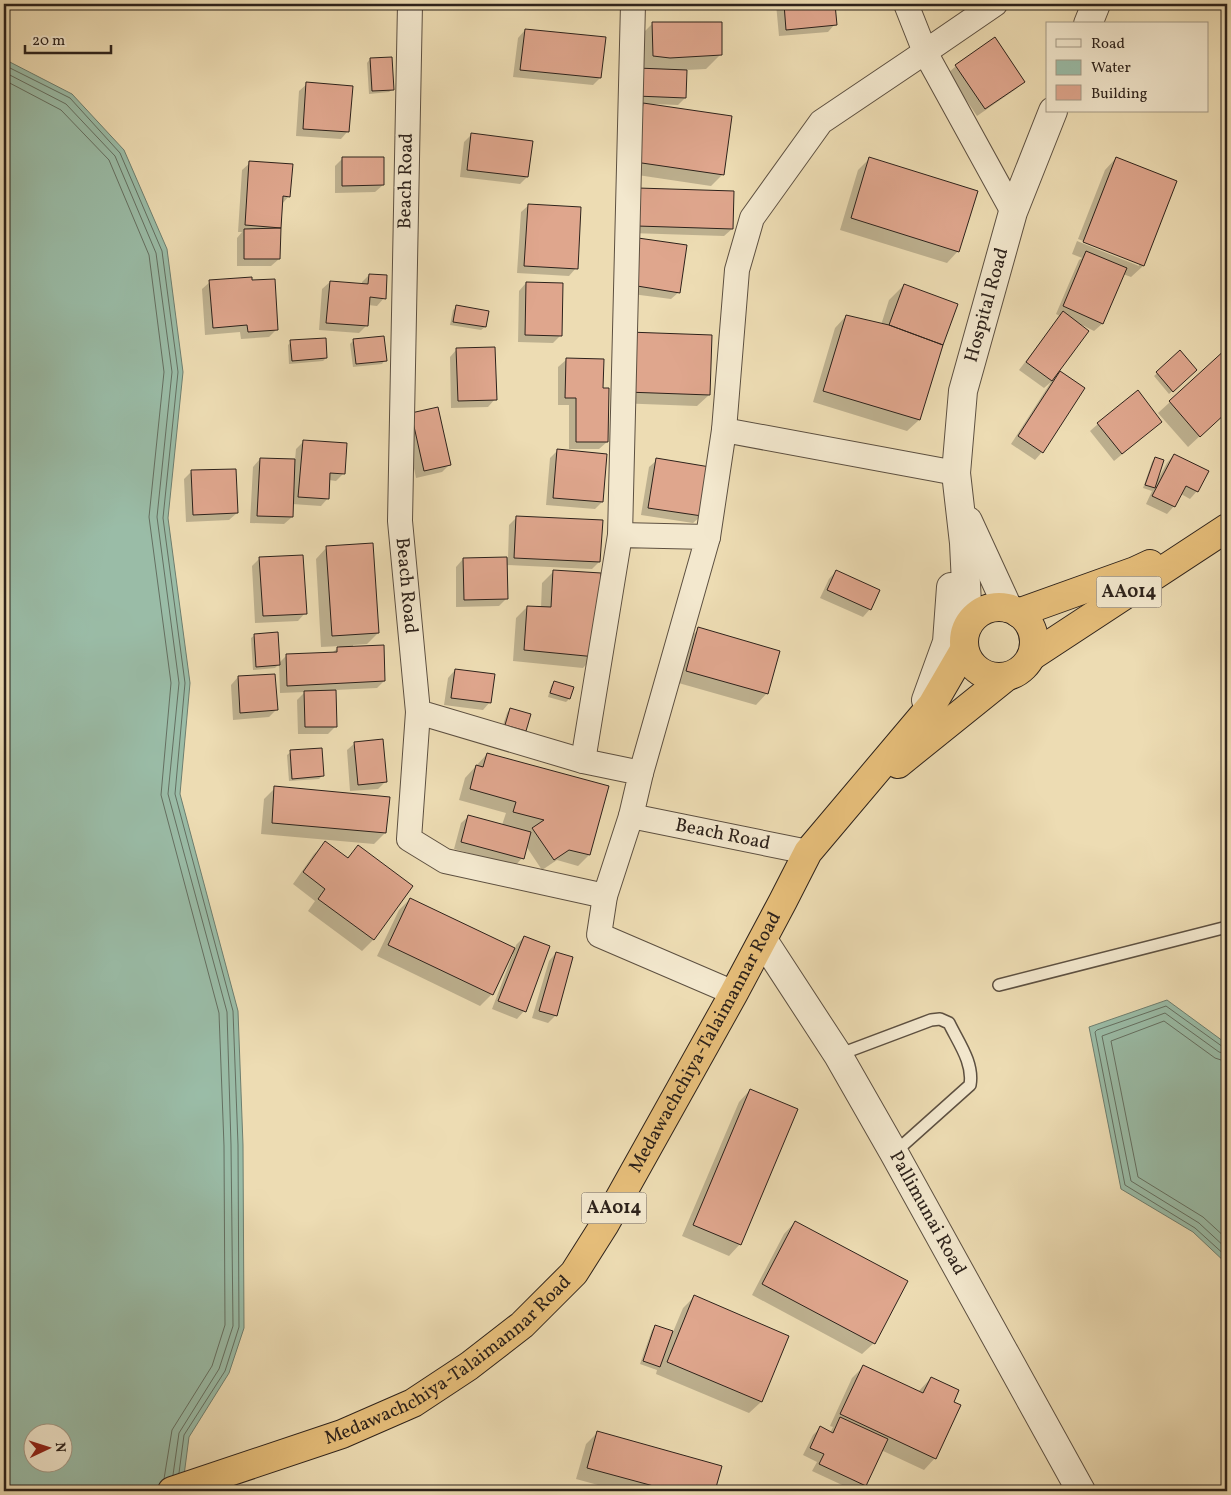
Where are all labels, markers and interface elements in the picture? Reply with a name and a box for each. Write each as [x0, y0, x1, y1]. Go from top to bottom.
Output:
scale bar [25, 22, 111, 54]
legend [1046, 22, 1208, 112]
text: 20 m [32, 31, 65, 52]
text: Road [1091, 34, 1125, 55]
text: Water [1091, 58, 1131, 79]
text: Building [1091, 84, 1148, 105]
street label: Beach Road [392, 133, 420, 229]
street label: Hospital Road [959, 245, 1015, 365]
street label: Beach Road [389, 536, 424, 635]
road number: AA014 [1096, 576, 1162, 608]
street label: Beach Road [673, 812, 773, 857]
street label: Medawachchiya-Talaimannar Road [623, 907, 788, 1178]
street label: Pallimunai Road [882, 1146, 972, 1280]
road number: AA014 [582, 1192, 646, 1224]
street label: Medawachchiya-Talaimannar Road [321, 1270, 577, 1452]
north arrow [22, 1422, 72, 1472]
text: N [50, 1441, 69, 1453]

